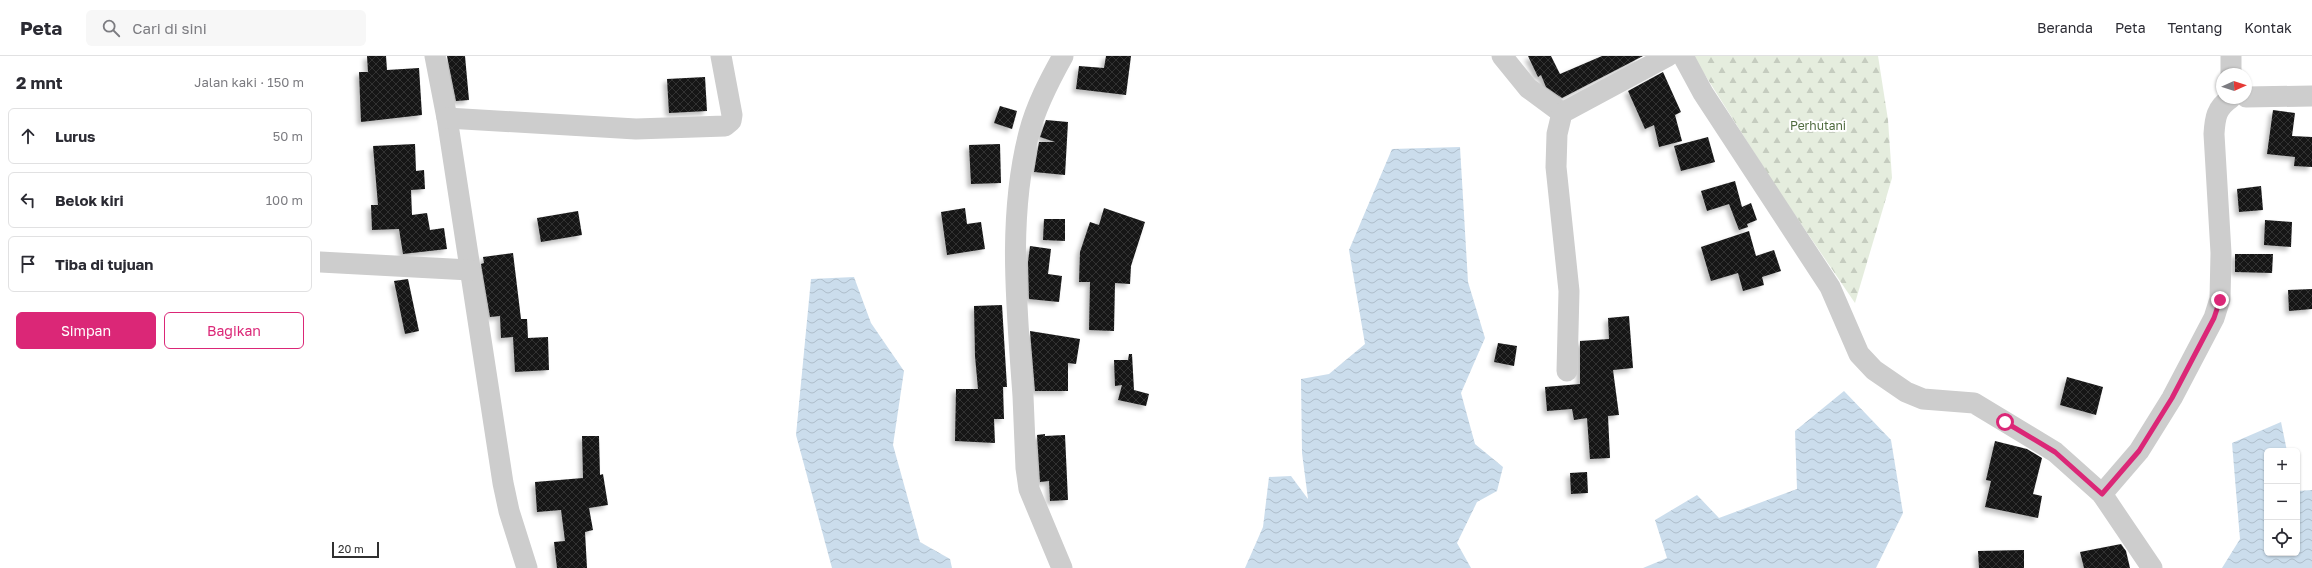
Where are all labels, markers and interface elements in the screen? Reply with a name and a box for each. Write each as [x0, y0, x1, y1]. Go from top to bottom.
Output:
search box [86, 10, 366, 46]
text: Peta [20, 16, 62, 39]
icon: search [100, 17, 122, 39]
text: Cari di sini [132, 19, 207, 37]
text: Beranda [2037, 19, 2093, 36]
text: Peta [2115, 19, 2146, 36]
text: Tentang [2168, 19, 2222, 36]
text: Kontak [2244, 19, 2292, 36]
north arrow [2216, 68, 2252, 104]
text: 2 mnt [16, 72, 63, 93]
text: Jalan kaki · 150 m [194, 74, 304, 90]
park label: Perhutani [1790, 118, 1846, 133]
icon: ahead [17, 125, 39, 147]
text: Lurus [55, 127, 96, 145]
text: 50 m [273, 128, 303, 144]
icon: left [17, 189, 39, 211]
text: Belok kiri [55, 191, 124, 209]
text: 100 m [266, 192, 303, 208]
icon: arrive [17, 253, 39, 275]
text: Tiba di tujuan [55, 255, 153, 273]
route end [2211, 291, 2229, 309]
button: Simpan [16, 312, 156, 349]
button: Bagikan [164, 312, 304, 349]
route start [1996, 413, 2014, 431]
map controls [2264, 448, 2300, 556]
button: + [2264, 448, 2300, 484]
button: − [2264, 484, 2300, 520]
button: locate [2264, 520, 2300, 556]
scale bar [332, 540, 379, 559]
text: 20 m [338, 542, 364, 555]

